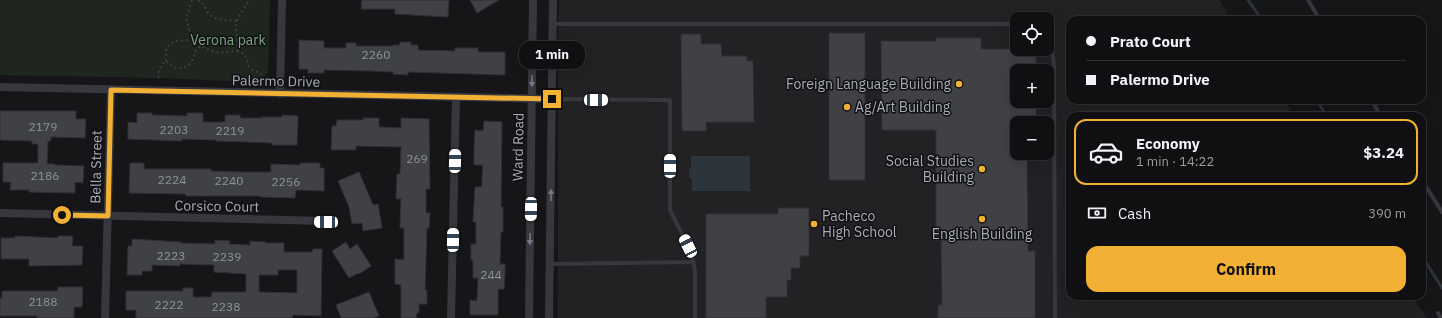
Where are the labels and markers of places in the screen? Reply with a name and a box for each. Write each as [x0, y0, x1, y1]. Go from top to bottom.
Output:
place label: Foreign Language Building [786, 75, 952, 93]
marker: Foreign Language Building [954, 79, 964, 89]
place label: Ag/Art Building [855, 98, 951, 116]
marker: Ag/Art Building [842, 102, 852, 112]
place label: Social Studies Building [886, 152, 975, 186]
marker: Social Studies Building [977, 164, 987, 174]
place label: Pacheco High School [822, 207, 897, 241]
marker: English Building [977, 214, 987, 224]
marker: Pacheco High School [809, 219, 819, 229]
place label: English Building [932, 225, 1033, 243]

